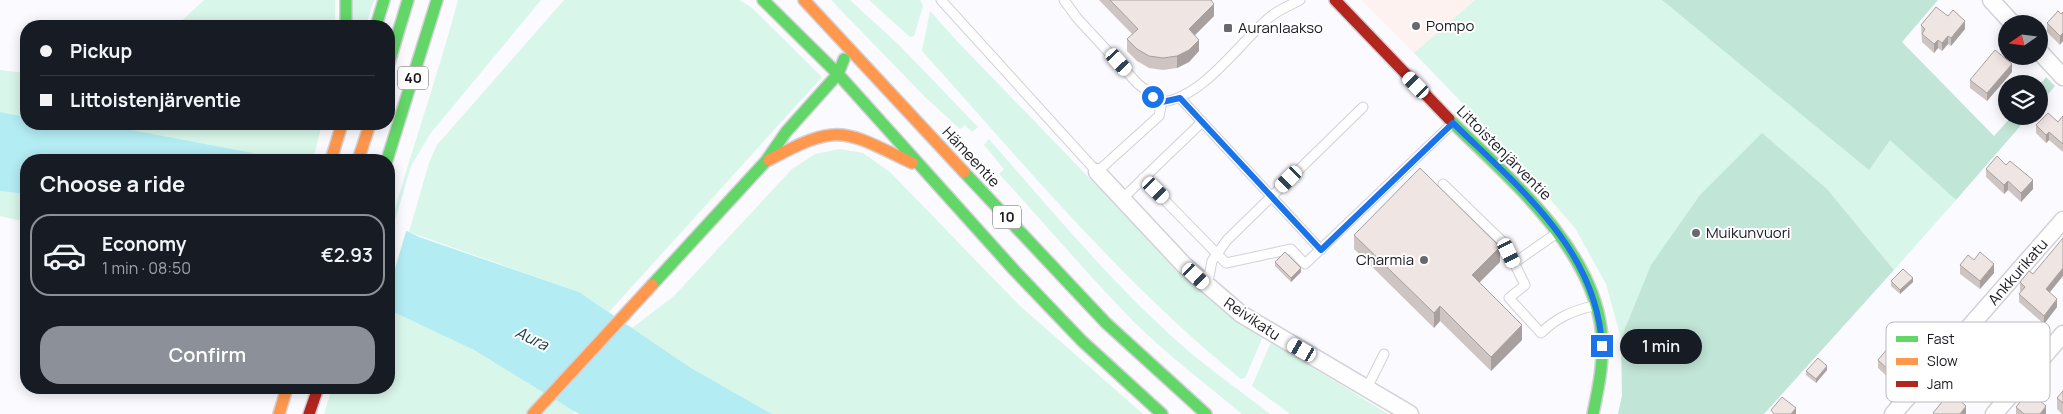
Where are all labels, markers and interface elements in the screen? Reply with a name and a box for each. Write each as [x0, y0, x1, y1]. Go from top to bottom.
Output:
place label: Pompo [1426, 15, 1474, 36]
north arrow [1998, 15, 2048, 65]
map controls [1998, 15, 2048, 125]
place label: Auranlaakso [1238, 17, 1323, 38]
marker: Pompo [1410, 20, 1422, 32]
marker: Auranlaakso [1222, 22, 1234, 34]
text: Pickup [70, 38, 132, 64]
car [1103, 46, 1134, 78]
road number: 40 [398, 66, 428, 90]
car [1400, 69, 1431, 101]
button: layers [1998, 75, 2048, 125]
route start [1142, 86, 1164, 108]
text: Littoistenjärventie [70, 87, 241, 113]
street label: Littoistenjärventie [1452, 101, 1557, 205]
street label: Hämeentie [938, 122, 1005, 192]
car [1273, 163, 1304, 195]
text: Choose a ride [40, 169, 185, 199]
car [1140, 174, 1171, 206]
road number: 10 [993, 206, 1021, 228]
place label: Muikunvuori [1706, 222, 1791, 243]
marker: Muikunvuori [1690, 227, 1702, 239]
text: Economy [102, 231, 186, 257]
icon: car [42, 233, 87, 278]
street label: Ankkurikatu [1983, 234, 2052, 309]
car [1495, 236, 1522, 270]
text: €2.93 [321, 242, 373, 268]
place label: Charmia [1356, 249, 1414, 270]
marker: Charmia [1418, 254, 1430, 266]
text: 1 min · 08:50 [102, 257, 191, 279]
car [1179, 260, 1212, 292]
street label: Reivikatu [1220, 292, 1284, 345]
water label: Aura [512, 321, 553, 356]
legend [1886, 322, 2050, 402]
button: Confirm [40, 326, 375, 384]
callout: 1 min [1620, 328, 1702, 364]
text: Fast [1927, 329, 1955, 348]
route end [1591, 335, 1613, 357]
text: 1 min [1642, 335, 1680, 357]
car [1285, 336, 1318, 364]
text: Slow [1927, 351, 1958, 370]
text: Jam [1927, 374, 1953, 393]

